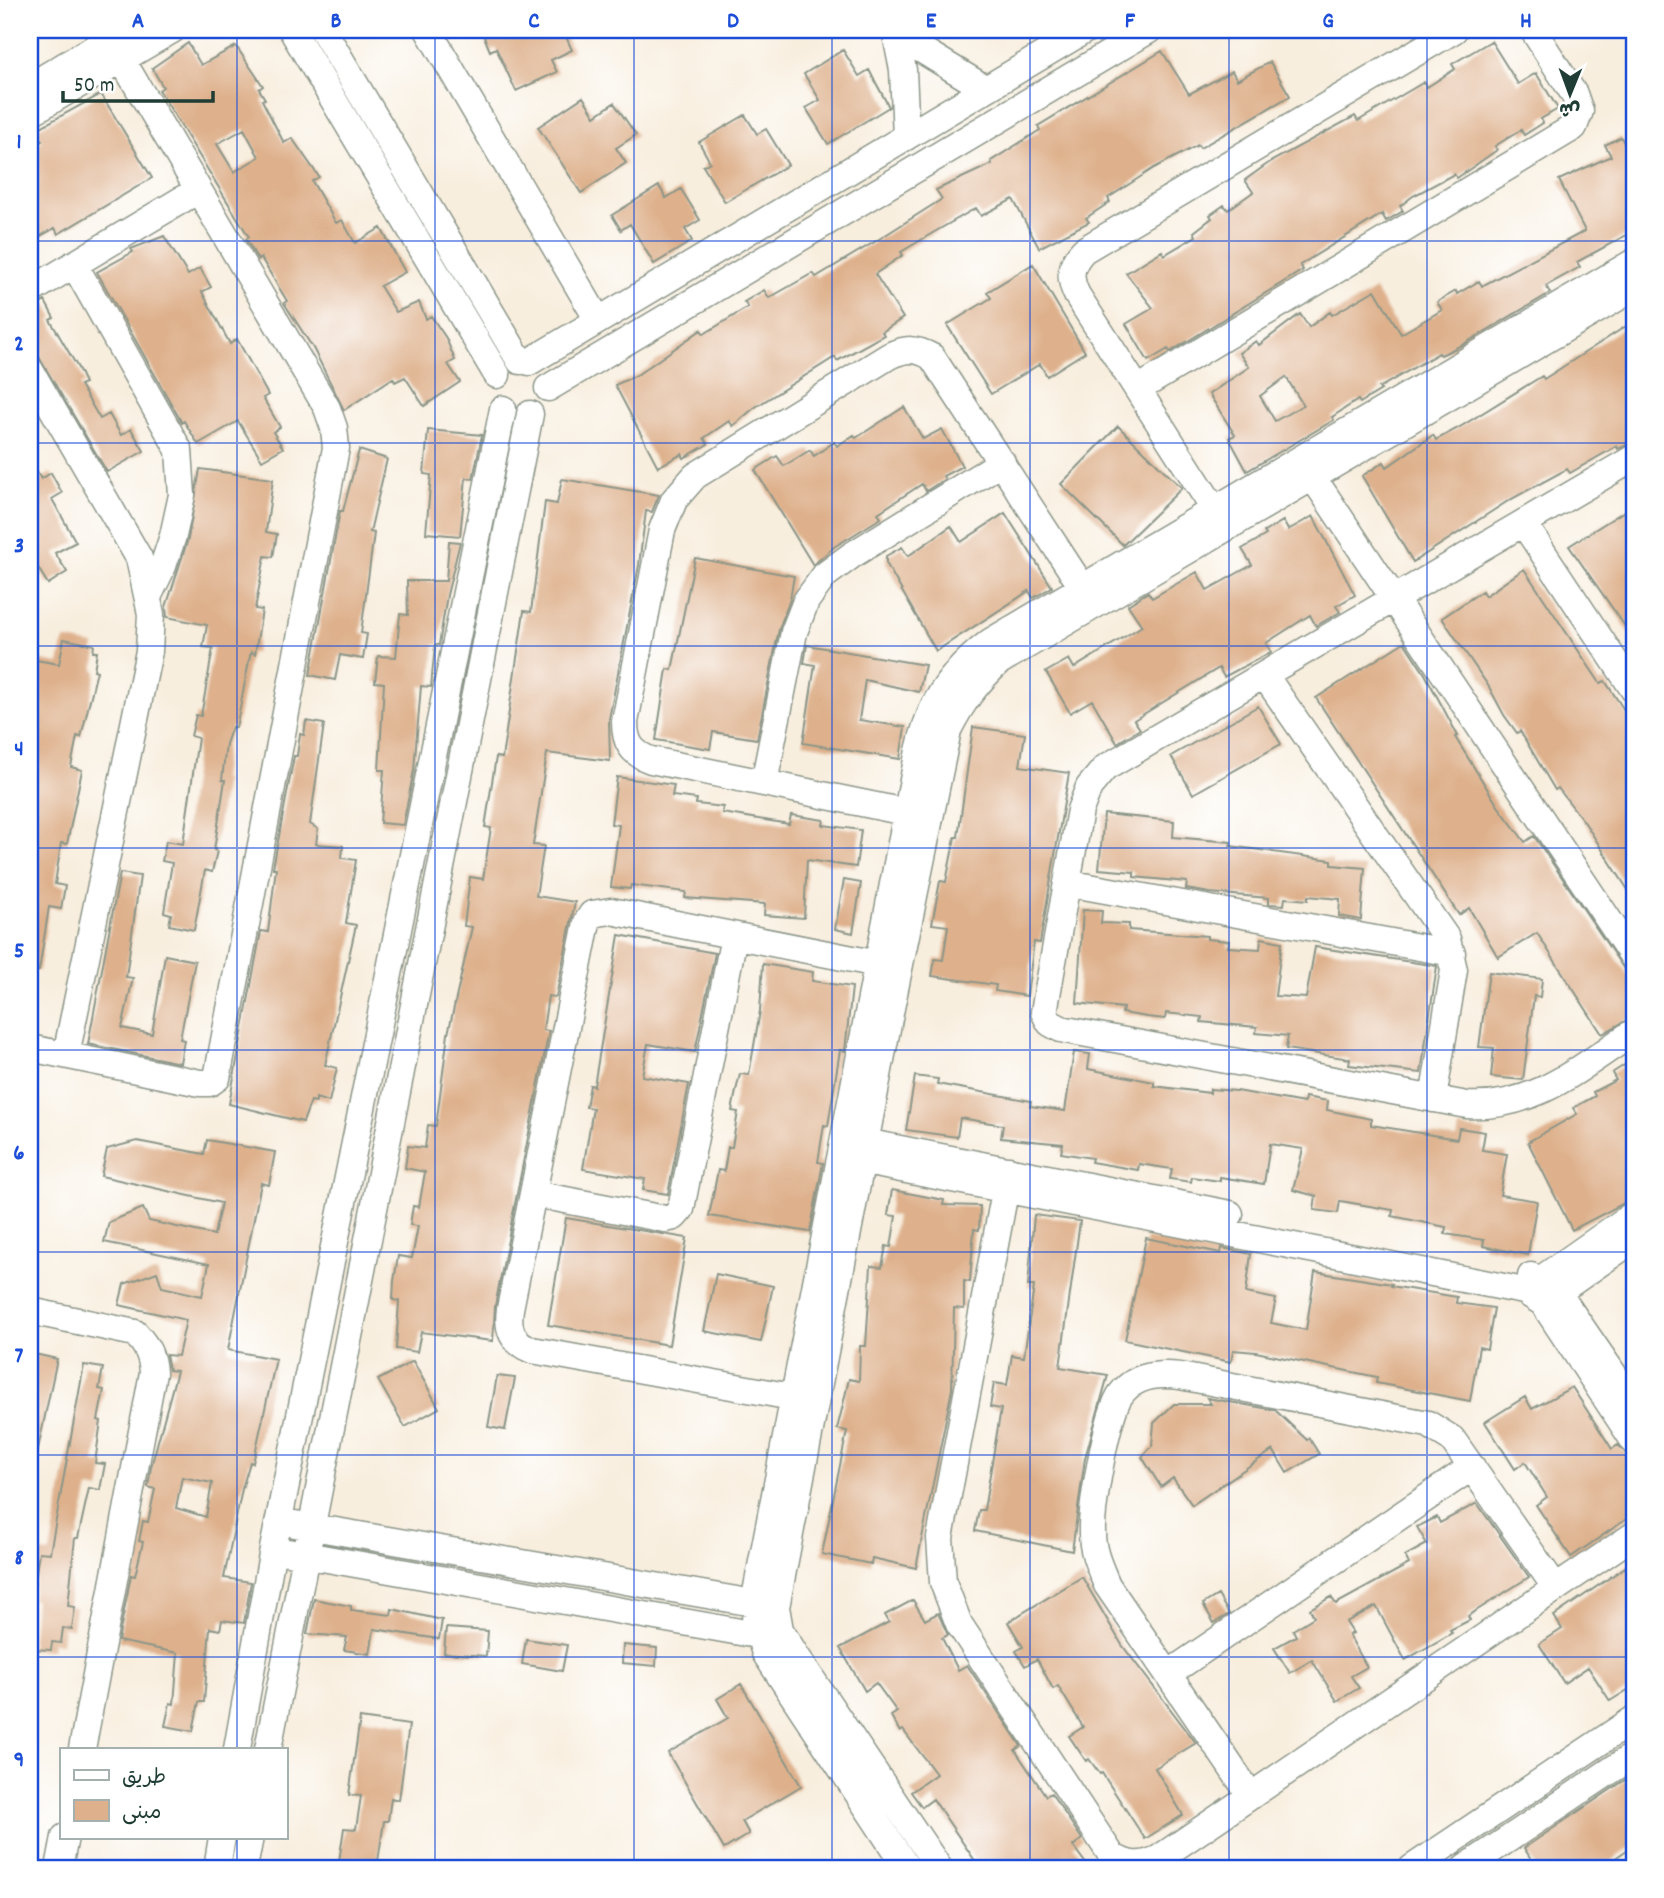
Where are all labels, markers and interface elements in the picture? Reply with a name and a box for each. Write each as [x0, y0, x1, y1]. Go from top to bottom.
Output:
text: A [132, 6, 144, 39]
text: B [331, 6, 342, 39]
text: C [528, 6, 540, 39]
text: D [727, 6, 739, 39]
text: E [926, 6, 937, 39]
text: F [1125, 6, 1136, 39]
text: G [1322, 6, 1334, 39]
text: H [1520, 6, 1532, 39]
scale bar [63, 60, 214, 104]
north arrow [1534, 60, 1604, 130]
text: 50 m [74, 72, 114, 102]
text: ش [1559, 94, 1580, 121]
text: 1 [16, 127, 22, 160]
text: 2 [14, 329, 24, 362]
text: 3 [14, 531, 24, 564]
text: 4 [14, 734, 24, 767]
text: 5 [14, 936, 24, 969]
text: 6 [13, 1138, 25, 1171]
text: 7 [15, 1341, 24, 1374]
text: 8 [14, 1543, 24, 1576]
text: 9 [14, 1745, 24, 1778]
legend [60, 1748, 287, 1839]
text: طريق [122, 1764, 166, 1794]
text: مبنى [122, 1799, 161, 1829]

